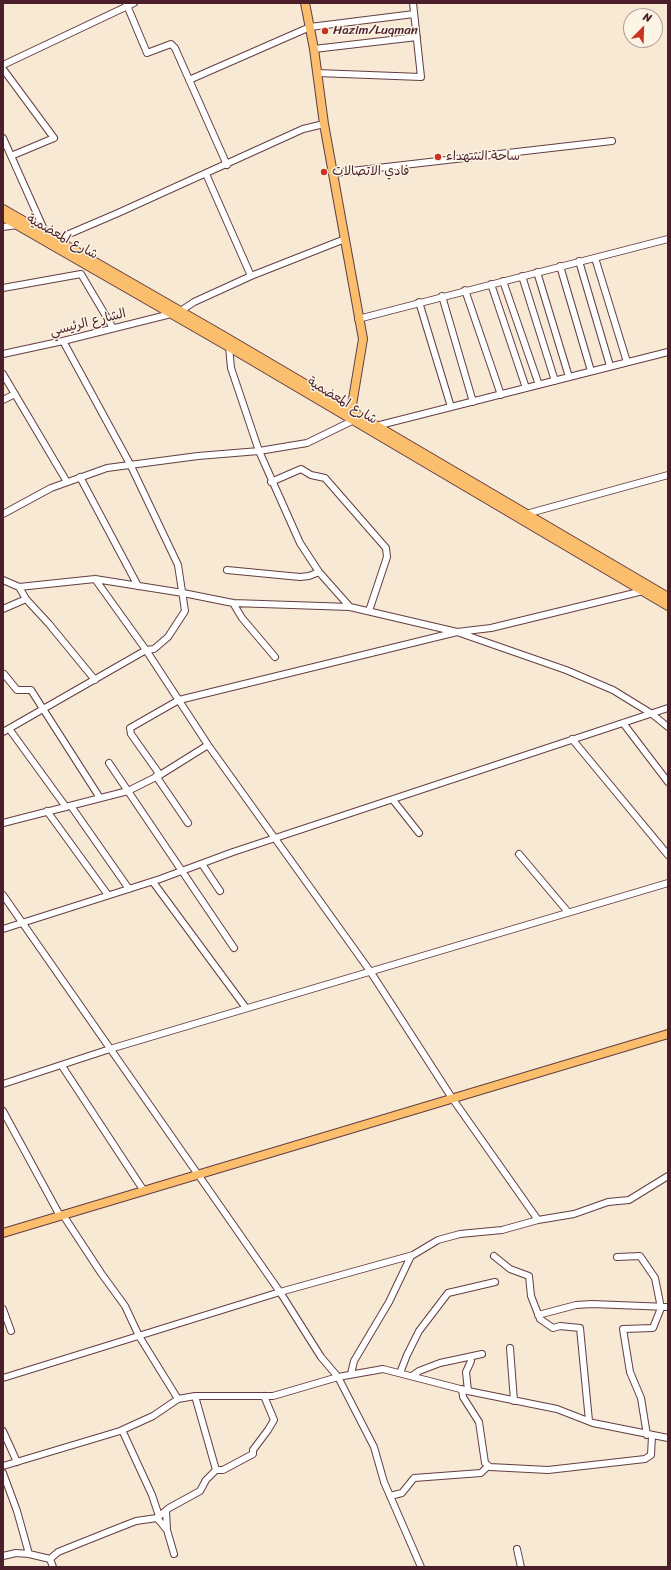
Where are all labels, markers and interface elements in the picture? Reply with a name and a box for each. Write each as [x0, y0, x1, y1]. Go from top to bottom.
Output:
text: N [640, 7, 655, 28]
north arrow [623, 8, 663, 48]
place label: Hazim/Luqman [333, 23, 418, 39]
marker: Hazim/Luqman [320, 26, 330, 36]
place label: ساحة الشهداء [446, 149, 520, 165]
marker: ساحة الشهداء [433, 152, 443, 162]
place label: فادي الاتصالات [332, 164, 409, 180]
marker: فادي الاتصالات [319, 167, 329, 177]
street label: شارع المعضمية [24, 211, 100, 263]
street label: الشارع الرئيسي [48, 306, 128, 340]
street label: شارع المعضمية [304, 374, 380, 428]

